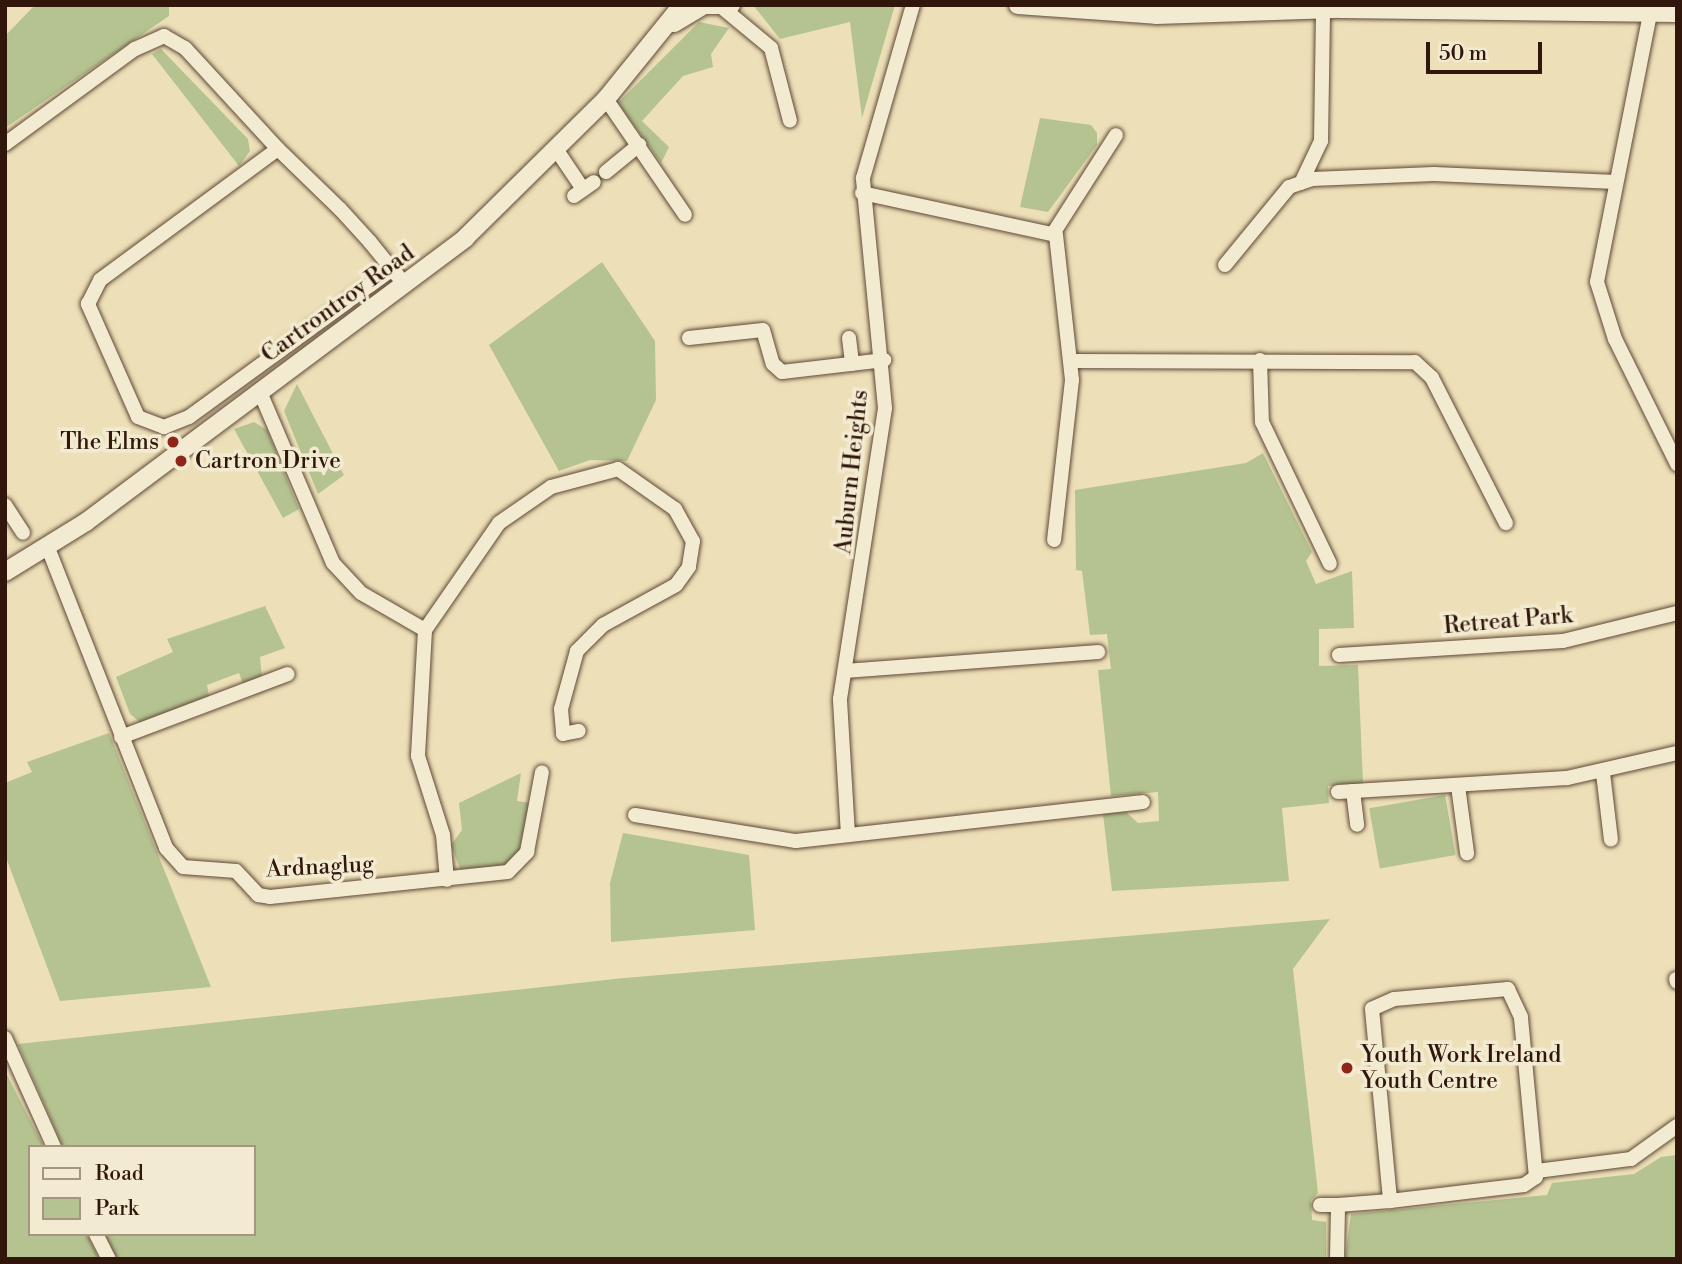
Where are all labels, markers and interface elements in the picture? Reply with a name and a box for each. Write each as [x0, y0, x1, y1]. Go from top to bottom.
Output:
scale bar [1430, 28, 1546, 72]
text: 50 m [1439, 41, 1487, 67]
street label: Cartrontroy Road [256, 239, 420, 369]
street label: Auburn Heights [830, 388, 874, 556]
place label: The Elms [60, 428, 159, 456]
marker: The Elms [165, 434, 181, 450]
place label: Cartron Drive [195, 447, 341, 475]
marker: Cartron Drive [173, 453, 189, 469]
street label: Retreat Park [1442, 602, 1574, 640]
street label: Ardnaglug [266, 850, 374, 884]
place label: Youth Work Ireland Youth Centre [1361, 1041, 1561, 1095]
marker: Youth Work Ireland Youth Centre [1339, 1060, 1355, 1076]
legend [28, 1145, 256, 1236]
text: Road [95, 1161, 144, 1187]
text: Park [95, 1196, 139, 1222]

